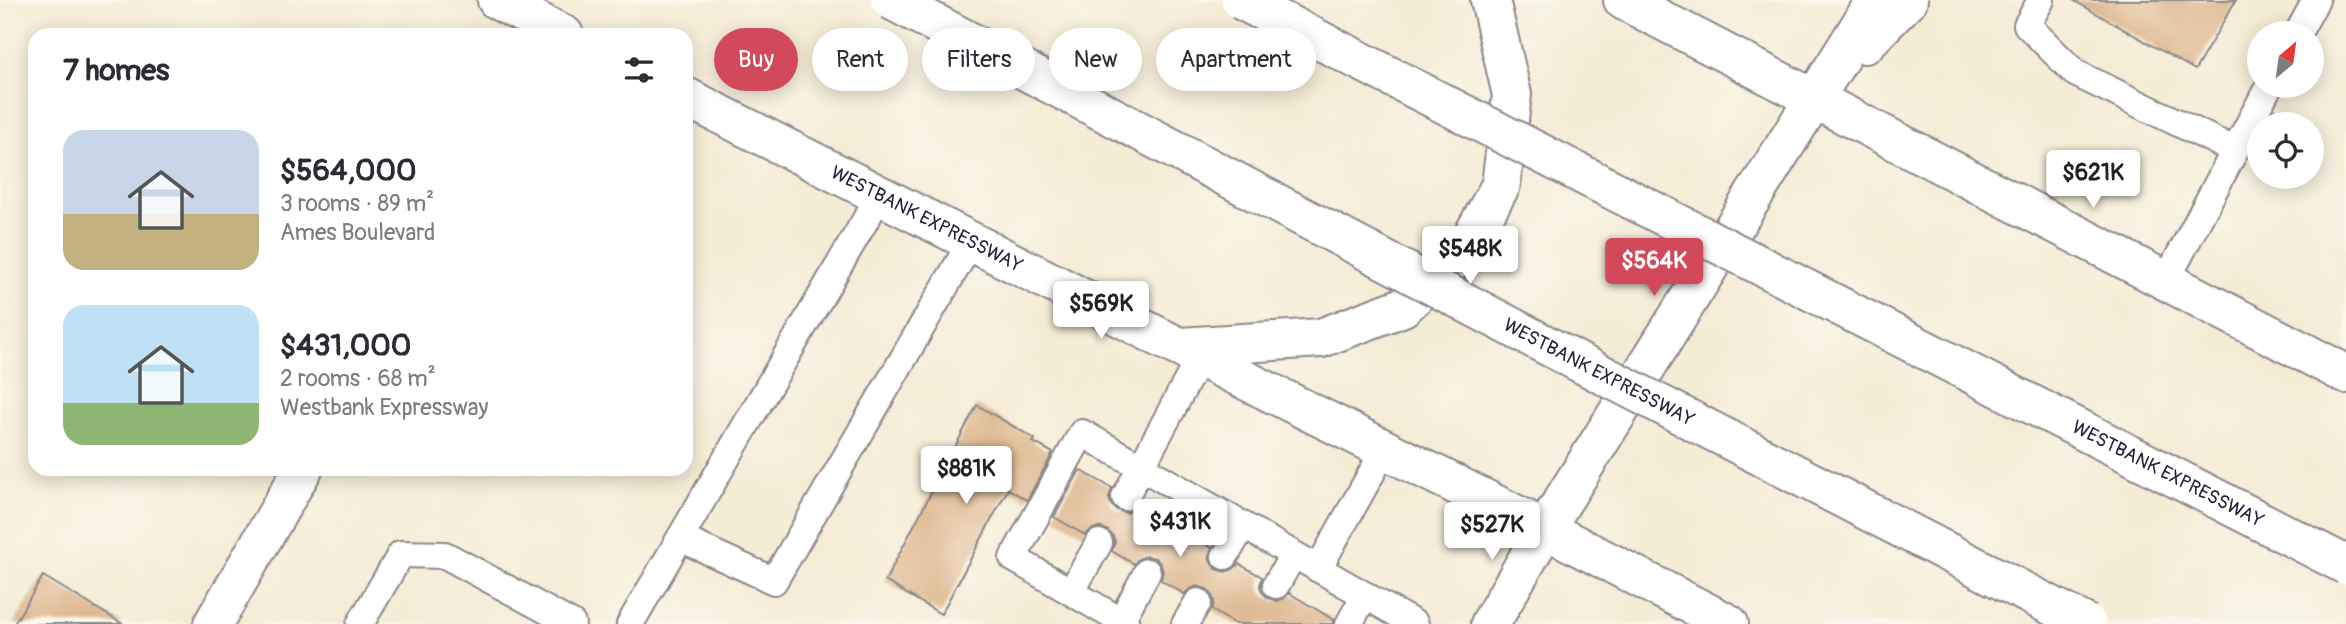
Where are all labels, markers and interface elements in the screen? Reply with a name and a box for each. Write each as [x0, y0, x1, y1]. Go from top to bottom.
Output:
north arrow [2247, 21, 2324, 98]
map controls [2247, 21, 2324, 189]
chip: Buy [714, 28, 798, 91]
chip: Rent [812, 28, 908, 91]
chip: Filters [922, 28, 1035, 91]
chip: New [1049, 28, 1142, 91]
chip: Apartment [1156, 28, 1316, 91]
icon: filters [620, 51, 658, 89]
text: 7 homes [63, 52, 170, 89]
button: locate [2247, 112, 2324, 189]
pin: $621K [2044, 150, 2142, 210]
text: $564,000 [280, 152, 416, 189]
icon: home [119, 158, 203, 242]
text: $621K [2062, 158, 2124, 187]
street label: WESTBANK EXPRESSWAY [827, 160, 1027, 278]
text: 3 rooms · 89 m² [280, 189, 434, 218]
text: Ames Boulevard [280, 218, 435, 247]
pin: $548K [1421, 226, 1519, 286]
text: $548K [1438, 234, 1502, 263]
pin: $564K [1605, 238, 1703, 298]
text: $564K [1621, 246, 1687, 275]
pin: $569K [1052, 282, 1150, 341]
text: $569K [1069, 289, 1133, 318]
street label: WESTBANK EXPRESSWAY [1499, 313, 1699, 432]
text: $431,000 [280, 327, 411, 364]
icon: home [119, 333, 203, 417]
text: 2 rooms · 68 m² [280, 364, 436, 393]
text: Westbank Expressway [280, 393, 488, 422]
street label: WESTBANK EXPRESSWAY [2068, 415, 2268, 533]
pin: $881K [917, 447, 1015, 506]
text: $881K [937, 454, 995, 483]
pin: $431K [1131, 500, 1229, 559]
pin: $527K [1443, 503, 1541, 562]
text: $431K [1149, 507, 1211, 536]
text: $527K [1460, 510, 1524, 539]

